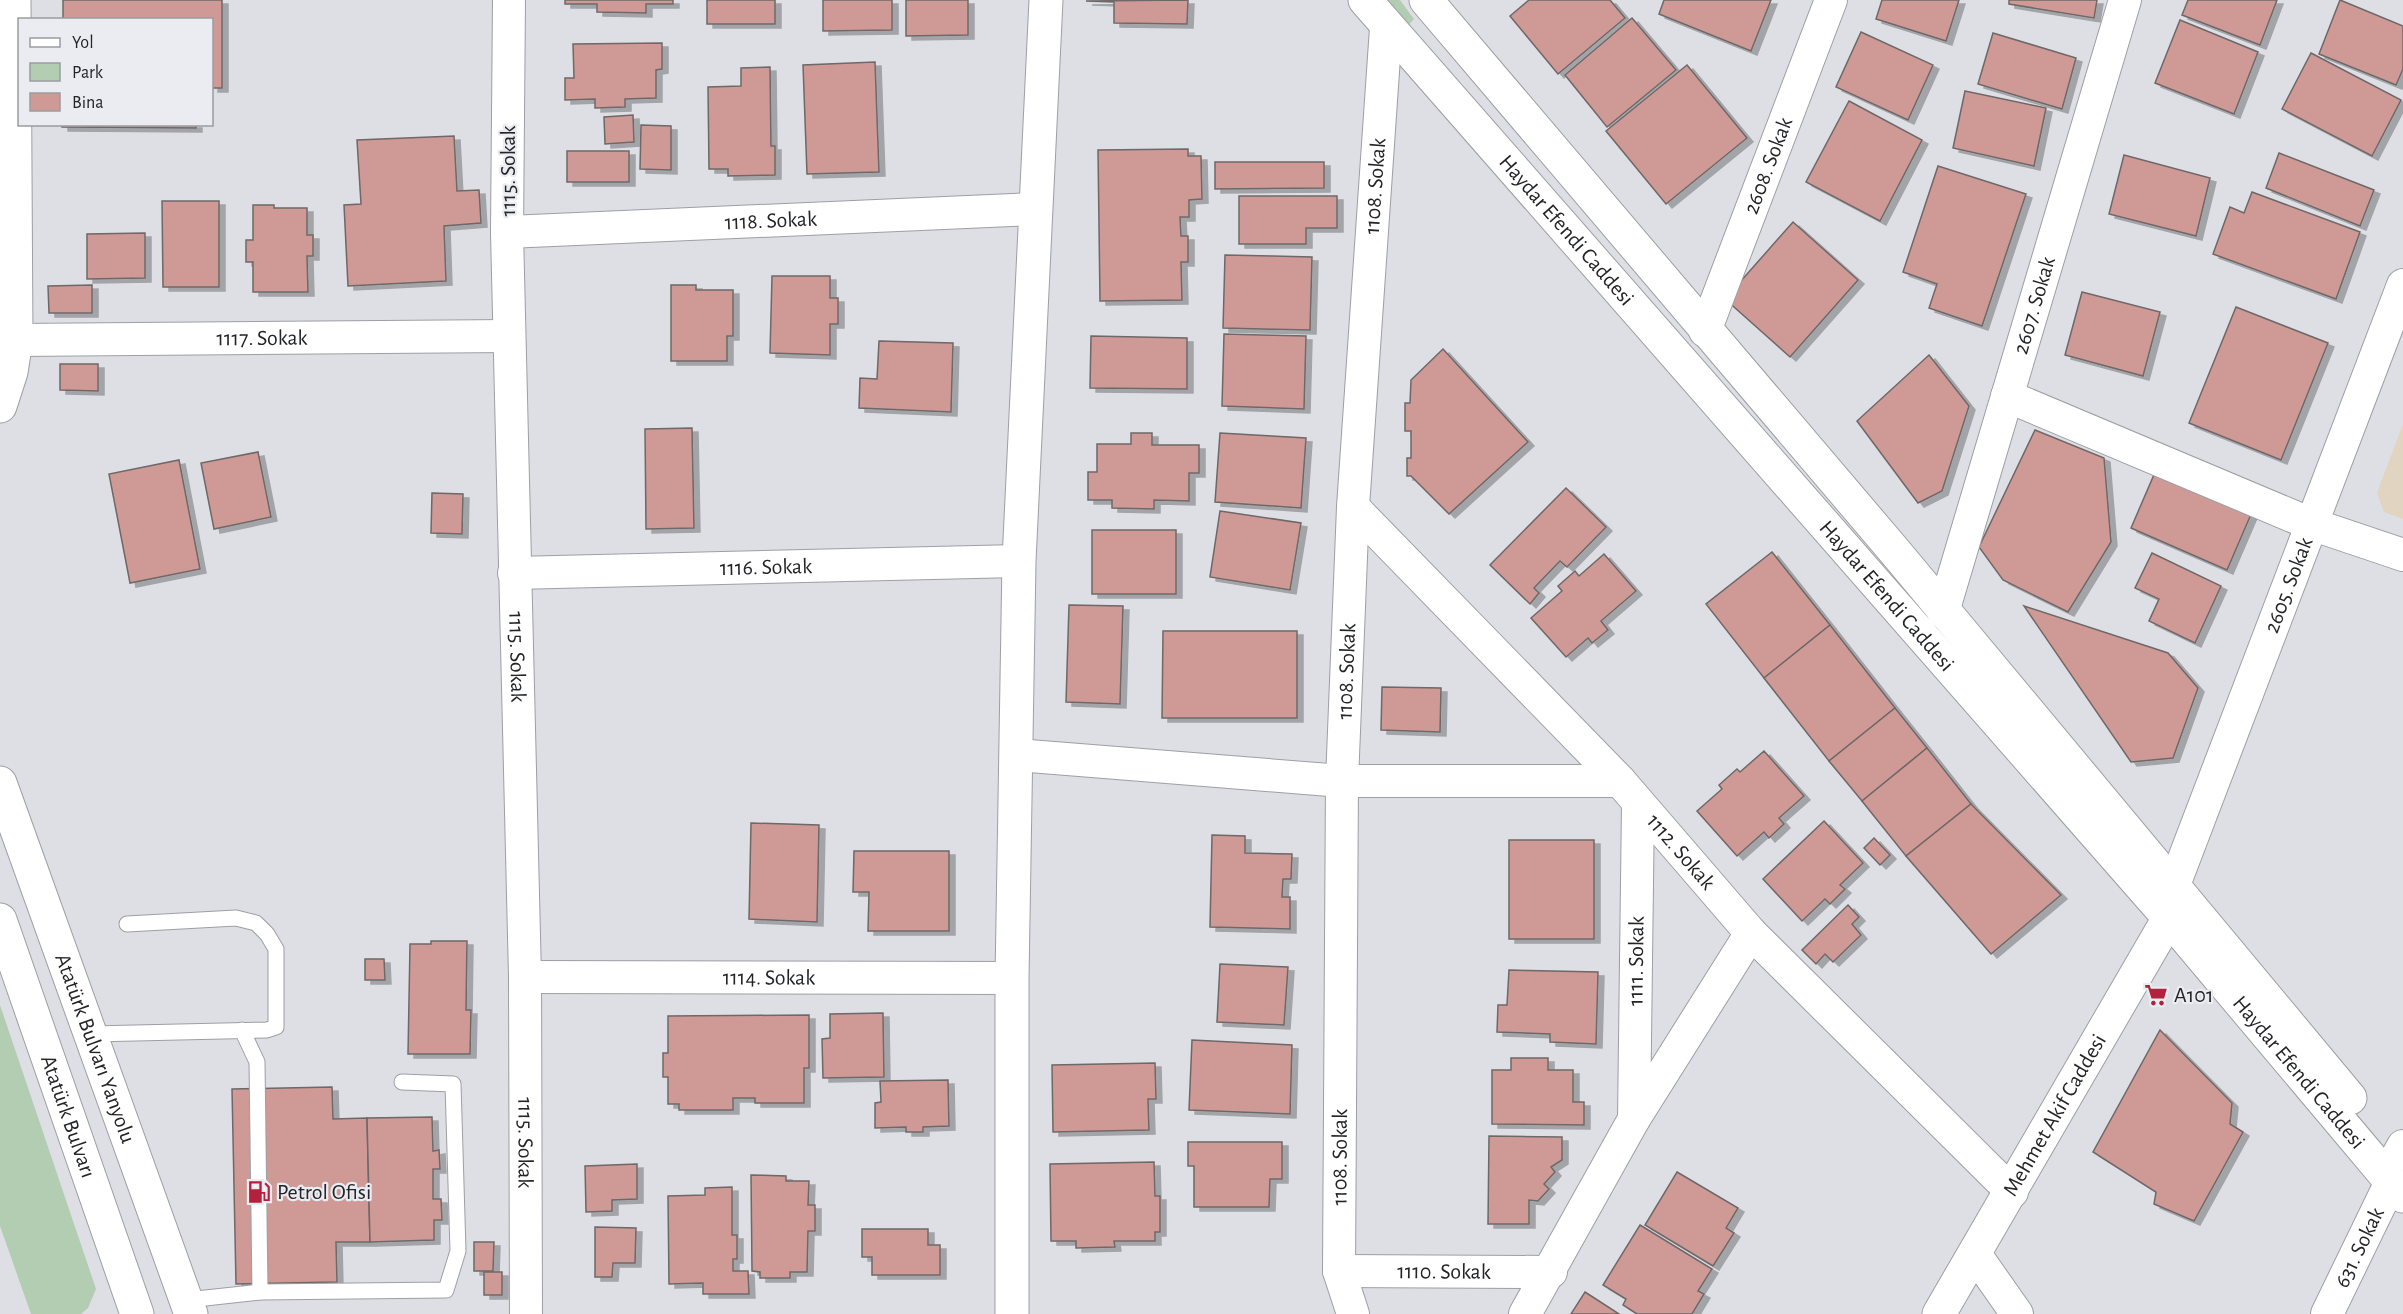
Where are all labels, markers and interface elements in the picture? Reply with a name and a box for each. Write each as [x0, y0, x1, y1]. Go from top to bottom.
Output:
legend [18, 18, 213, 126]
text: Yol [72, 34, 94, 52]
text: Park [72, 64, 104, 82]
text: Bina [72, 94, 104, 112]
street label: 2608. Sokak [1740, 114, 1796, 217]
street label: 1115. Sokak [497, 125, 519, 217]
street label: 1108. Sokak [1361, 137, 1389, 235]
street label: Haydar Efendi Caddesi [1495, 151, 1638, 310]
street label: 1118. Sokak [724, 208, 817, 234]
street label: 2607. Sokak [2009, 254, 2059, 357]
street label: 1117. Sokak [216, 327, 308, 349]
street label: Haydar Efendi Caddesi [1815, 516, 1958, 675]
street label: 2605. Sokak [2260, 534, 2317, 636]
street label: 1116. Sokak [720, 555, 812, 579]
street label: 1115. Sokak [505, 611, 529, 703]
street label: 1108. Sokak [1333, 623, 1359, 720]
street label: 1112. Sokak [1643, 810, 1719, 894]
street label: 1111. Sokak [1624, 916, 1648, 1006]
street label: Atatürk Bulvarı Yanyolu [50, 950, 142, 1146]
street label: 1114. Sokak [723, 966, 815, 989]
supermarket icon: A101 [2143, 982, 2169, 1008]
place label: A101 [2174, 984, 2213, 1006]
street label: Haydar Efendi Caddesi [2229, 992, 2369, 1153]
street label: Mehmet Akif Caddesi [1999, 1030, 2110, 1200]
street label: Atatürk Bulvarı [36, 1052, 102, 1182]
street label: 1115. Sokak [514, 1097, 537, 1188]
street label: 1108. Sokak [1328, 1109, 1351, 1206]
fuel station icon: Petrol Ofisi [246, 1179, 272, 1205]
place label: Petrol Ofisi [277, 1181, 371, 1203]
street label: 631. Sokak [2331, 1204, 2388, 1291]
street label: 1110. Sokak [1397, 1260, 1491, 1283]

